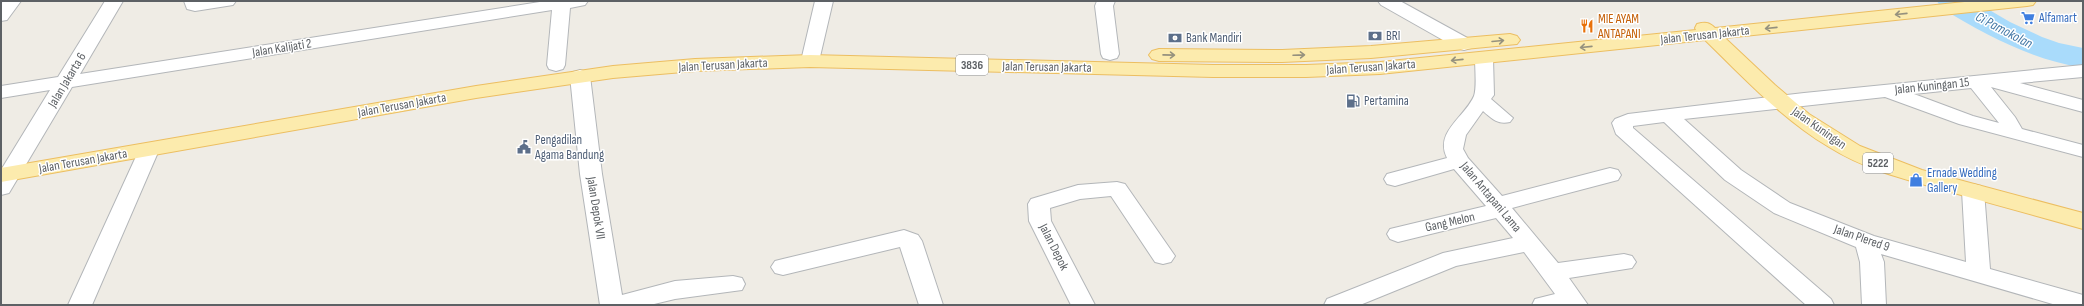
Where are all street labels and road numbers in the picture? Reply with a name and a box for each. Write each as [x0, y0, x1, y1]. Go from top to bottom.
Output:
street label: Jalan Terusan Jakarta [1659, 22, 1750, 48]
street label: Jalan Kalijati 2 [250, 35, 313, 61]
street label: Jalan Jakarta 6 [44, 50, 90, 111]
street label: Jalan Terusan Jakarta [677, 55, 768, 75]
road number: 3836 [956, 55, 988, 75]
street label: Jalan Terusan Jakarta [1325, 56, 1416, 78]
street label: Jalan Terusan Jakarta [1001, 58, 1092, 76]
street label: Jalan Kuningan 15 [1893, 74, 1970, 98]
street label: Jalan Terusan Jakarta [356, 89, 447, 121]
street label: Jalan Kuningan [1788, 103, 1849, 153]
street label: Jalan Terusan Jakarta [37, 145, 128, 177]
road number: 5222 [1863, 153, 1893, 173]
street label: Jalan Antapani Lama [1456, 158, 1525, 235]
street label: Jalan Depok VII [583, 175, 609, 240]
street label: Gang Melon [1424, 209, 1476, 235]
street label: Jalan Depok [1035, 220, 1073, 273]
street label: Jalan Plered 9 [1831, 221, 1892, 255]

